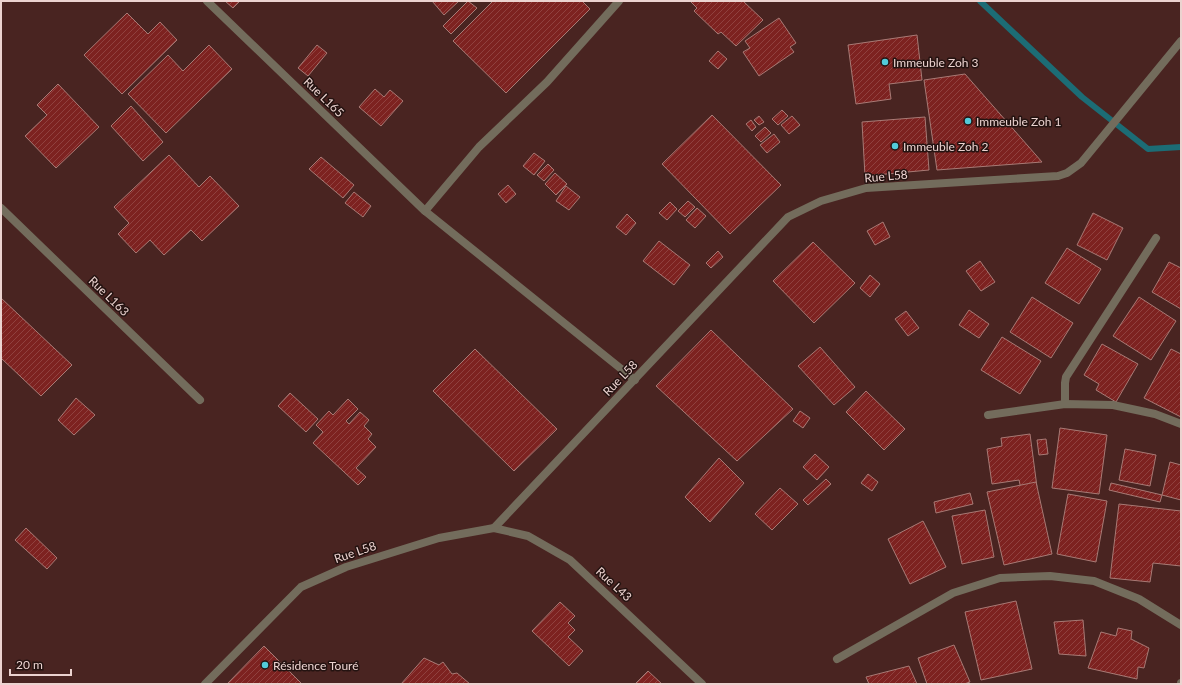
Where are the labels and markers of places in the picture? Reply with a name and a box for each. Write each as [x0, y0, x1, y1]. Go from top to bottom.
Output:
place label: Immeuble Zoh 3 [893, 55, 979, 70]
marker: Immeuble Zoh 3 [880, 57, 890, 67]
place label: Immeuble Zoh 1 [976, 114, 1062, 129]
marker: Immeuble Zoh 1 [963, 116, 973, 126]
place label: Immeuble Zoh 2 [903, 139, 989, 154]
marker: Immeuble Zoh 2 [890, 141, 900, 151]
place label: Résidence Touré [273, 658, 359, 673]
marker: Résidence Touré [260, 660, 270, 670]

